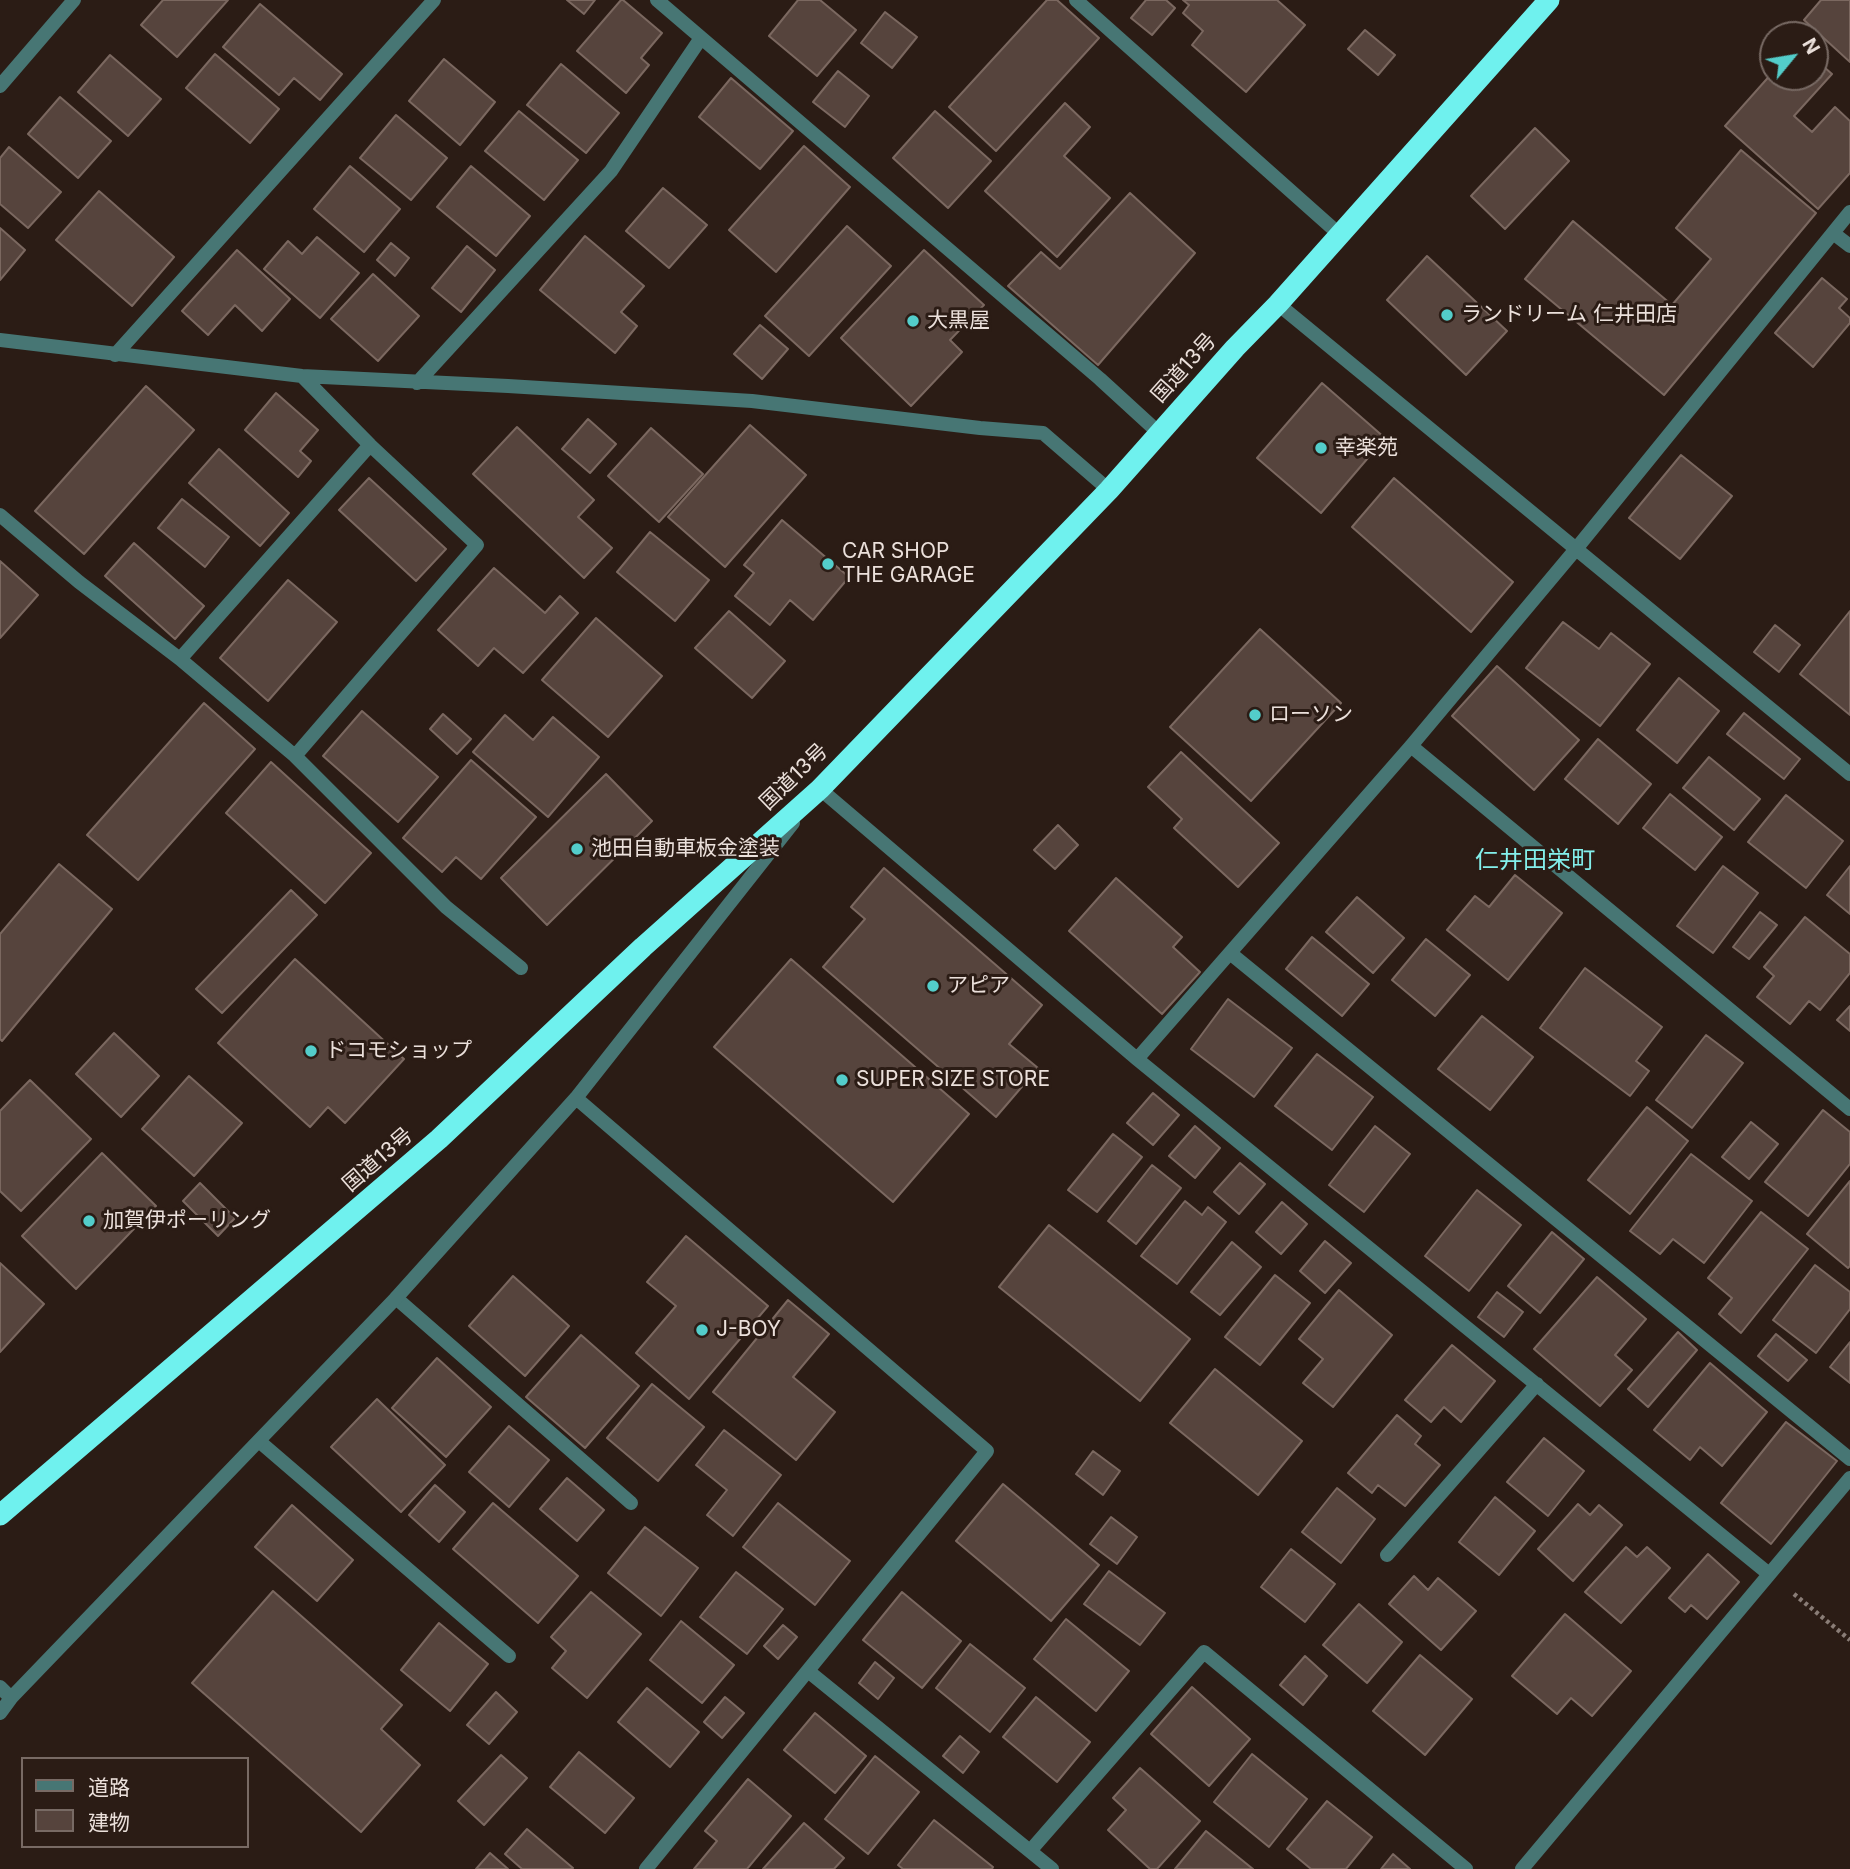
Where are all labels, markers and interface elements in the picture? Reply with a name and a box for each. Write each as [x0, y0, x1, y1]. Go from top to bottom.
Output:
north arrow [1759, 21, 1829, 91]
text: N [1797, 34, 1824, 58]
place label: ランドリーム 仁井田店 [1461, 302, 1677, 328]
marker: ランドリーム 仁井田店 [1439, 307, 1455, 323]
place label: 大黒屋 [927, 308, 990, 334]
marker: 大黒屋 [905, 313, 921, 329]
street label: 国道13号 [1146, 328, 1222, 408]
place label: 幸楽苑 [1335, 435, 1398, 461]
marker: 幸楽苑 [1313, 440, 1329, 456]
place label: CAR SHOP THE GARAGE [842, 539, 975, 589]
marker: CAR SHOP THE GARAGE [820, 556, 836, 572]
place label: ローソン [1269, 702, 1353, 728]
marker: ローソン [1247, 707, 1263, 723]
street label: 国道13号 [755, 739, 833, 815]
place label: 池田自動車板金塗装 [591, 836, 780, 862]
marker: 池田自動車板金塗装 [569, 841, 585, 857]
district label: 仁井田栄町 [1475, 847, 1595, 875]
place label: アピア [947, 973, 1010, 999]
marker: アピア [925, 978, 941, 994]
place label: ドコモショップ [325, 1038, 472, 1064]
marker: ドコモショップ [303, 1043, 319, 1059]
place label: SUPER SIZE STORE [856, 1067, 1050, 1093]
marker: SUPER SIZE STORE [834, 1072, 850, 1088]
street label: 国道13号 [338, 1123, 418, 1197]
place label: 加賀伊ポーリング [103, 1208, 271, 1234]
marker: 加賀伊ポーリング [81, 1213, 97, 1229]
place label: J-BOY [716, 1317, 781, 1343]
marker: J-BOY [694, 1322, 710, 1338]
legend [21, 1757, 248, 1848]
text: 道路 [88, 1775, 130, 1800]
text: 建物 [88, 1810, 130, 1835]

